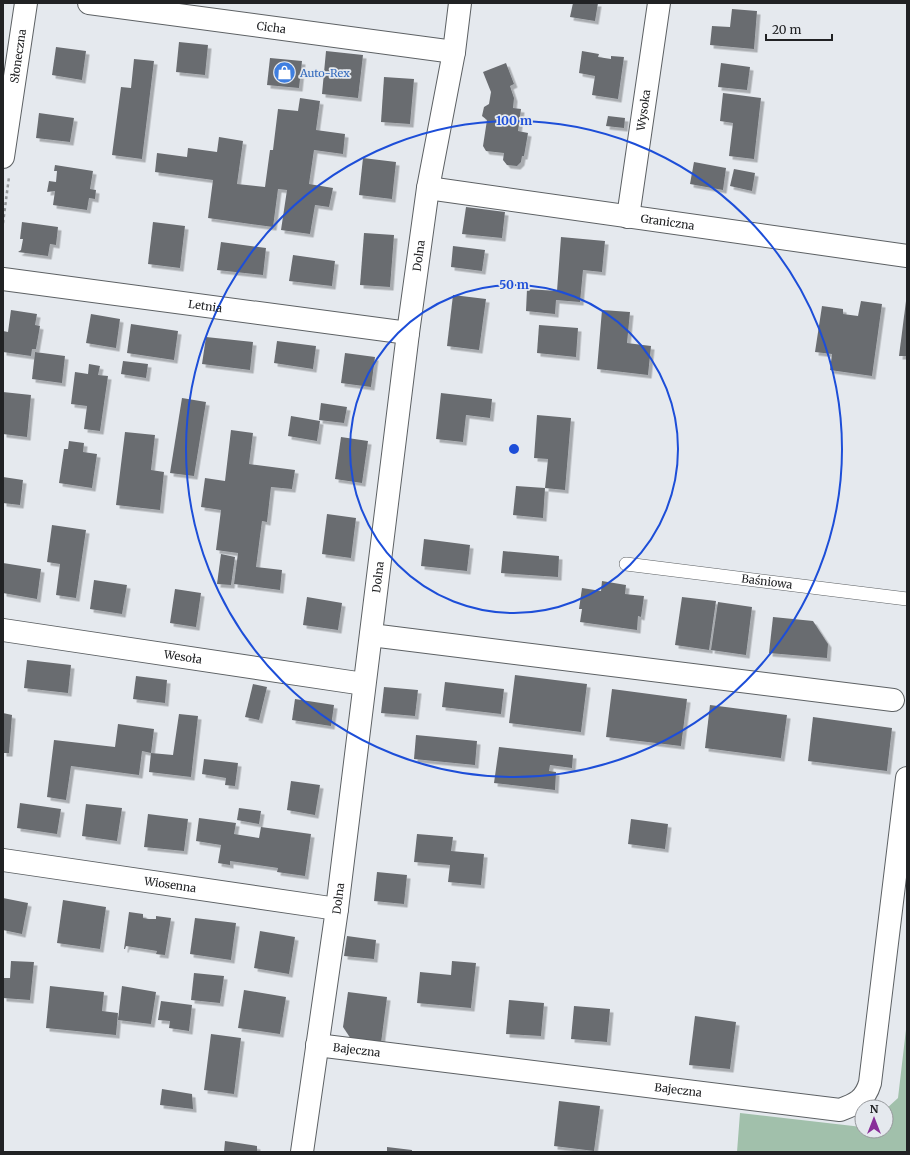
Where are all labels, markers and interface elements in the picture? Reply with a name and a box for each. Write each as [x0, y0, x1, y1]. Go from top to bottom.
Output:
scale bar [766, 16, 832, 42]
street label: Cicha [256, 19, 287, 36]
text: 20 m [772, 22, 801, 37]
street label: Słoneczna [7, 28, 29, 84]
shop icon: Auto-Rex [271, 60, 297, 86]
place label: Auto-Rex [299, 66, 350, 80]
street label: Wysoka [633, 88, 653, 133]
text: 100 m [496, 113, 532, 128]
street label: Graniczna [640, 211, 696, 233]
street label: Dolna [410, 239, 428, 272]
text: 50 m [499, 277, 529, 292]
street label: Letnia [187, 297, 223, 315]
centre of rings [507, 442, 521, 456]
street label: Dolna [369, 560, 387, 594]
street label: Baśniowa [741, 571, 793, 592]
street label: Wesoła [162, 647, 203, 667]
street label: Wiosenna [142, 874, 197, 895]
street label: Dolna [329, 882, 347, 915]
street label: Bajeczna [332, 1040, 381, 1060]
street label: Bajeczna [654, 1080, 703, 1100]
north arrow [854, 1099, 894, 1139]
text: N [870, 1102, 879, 1116]

